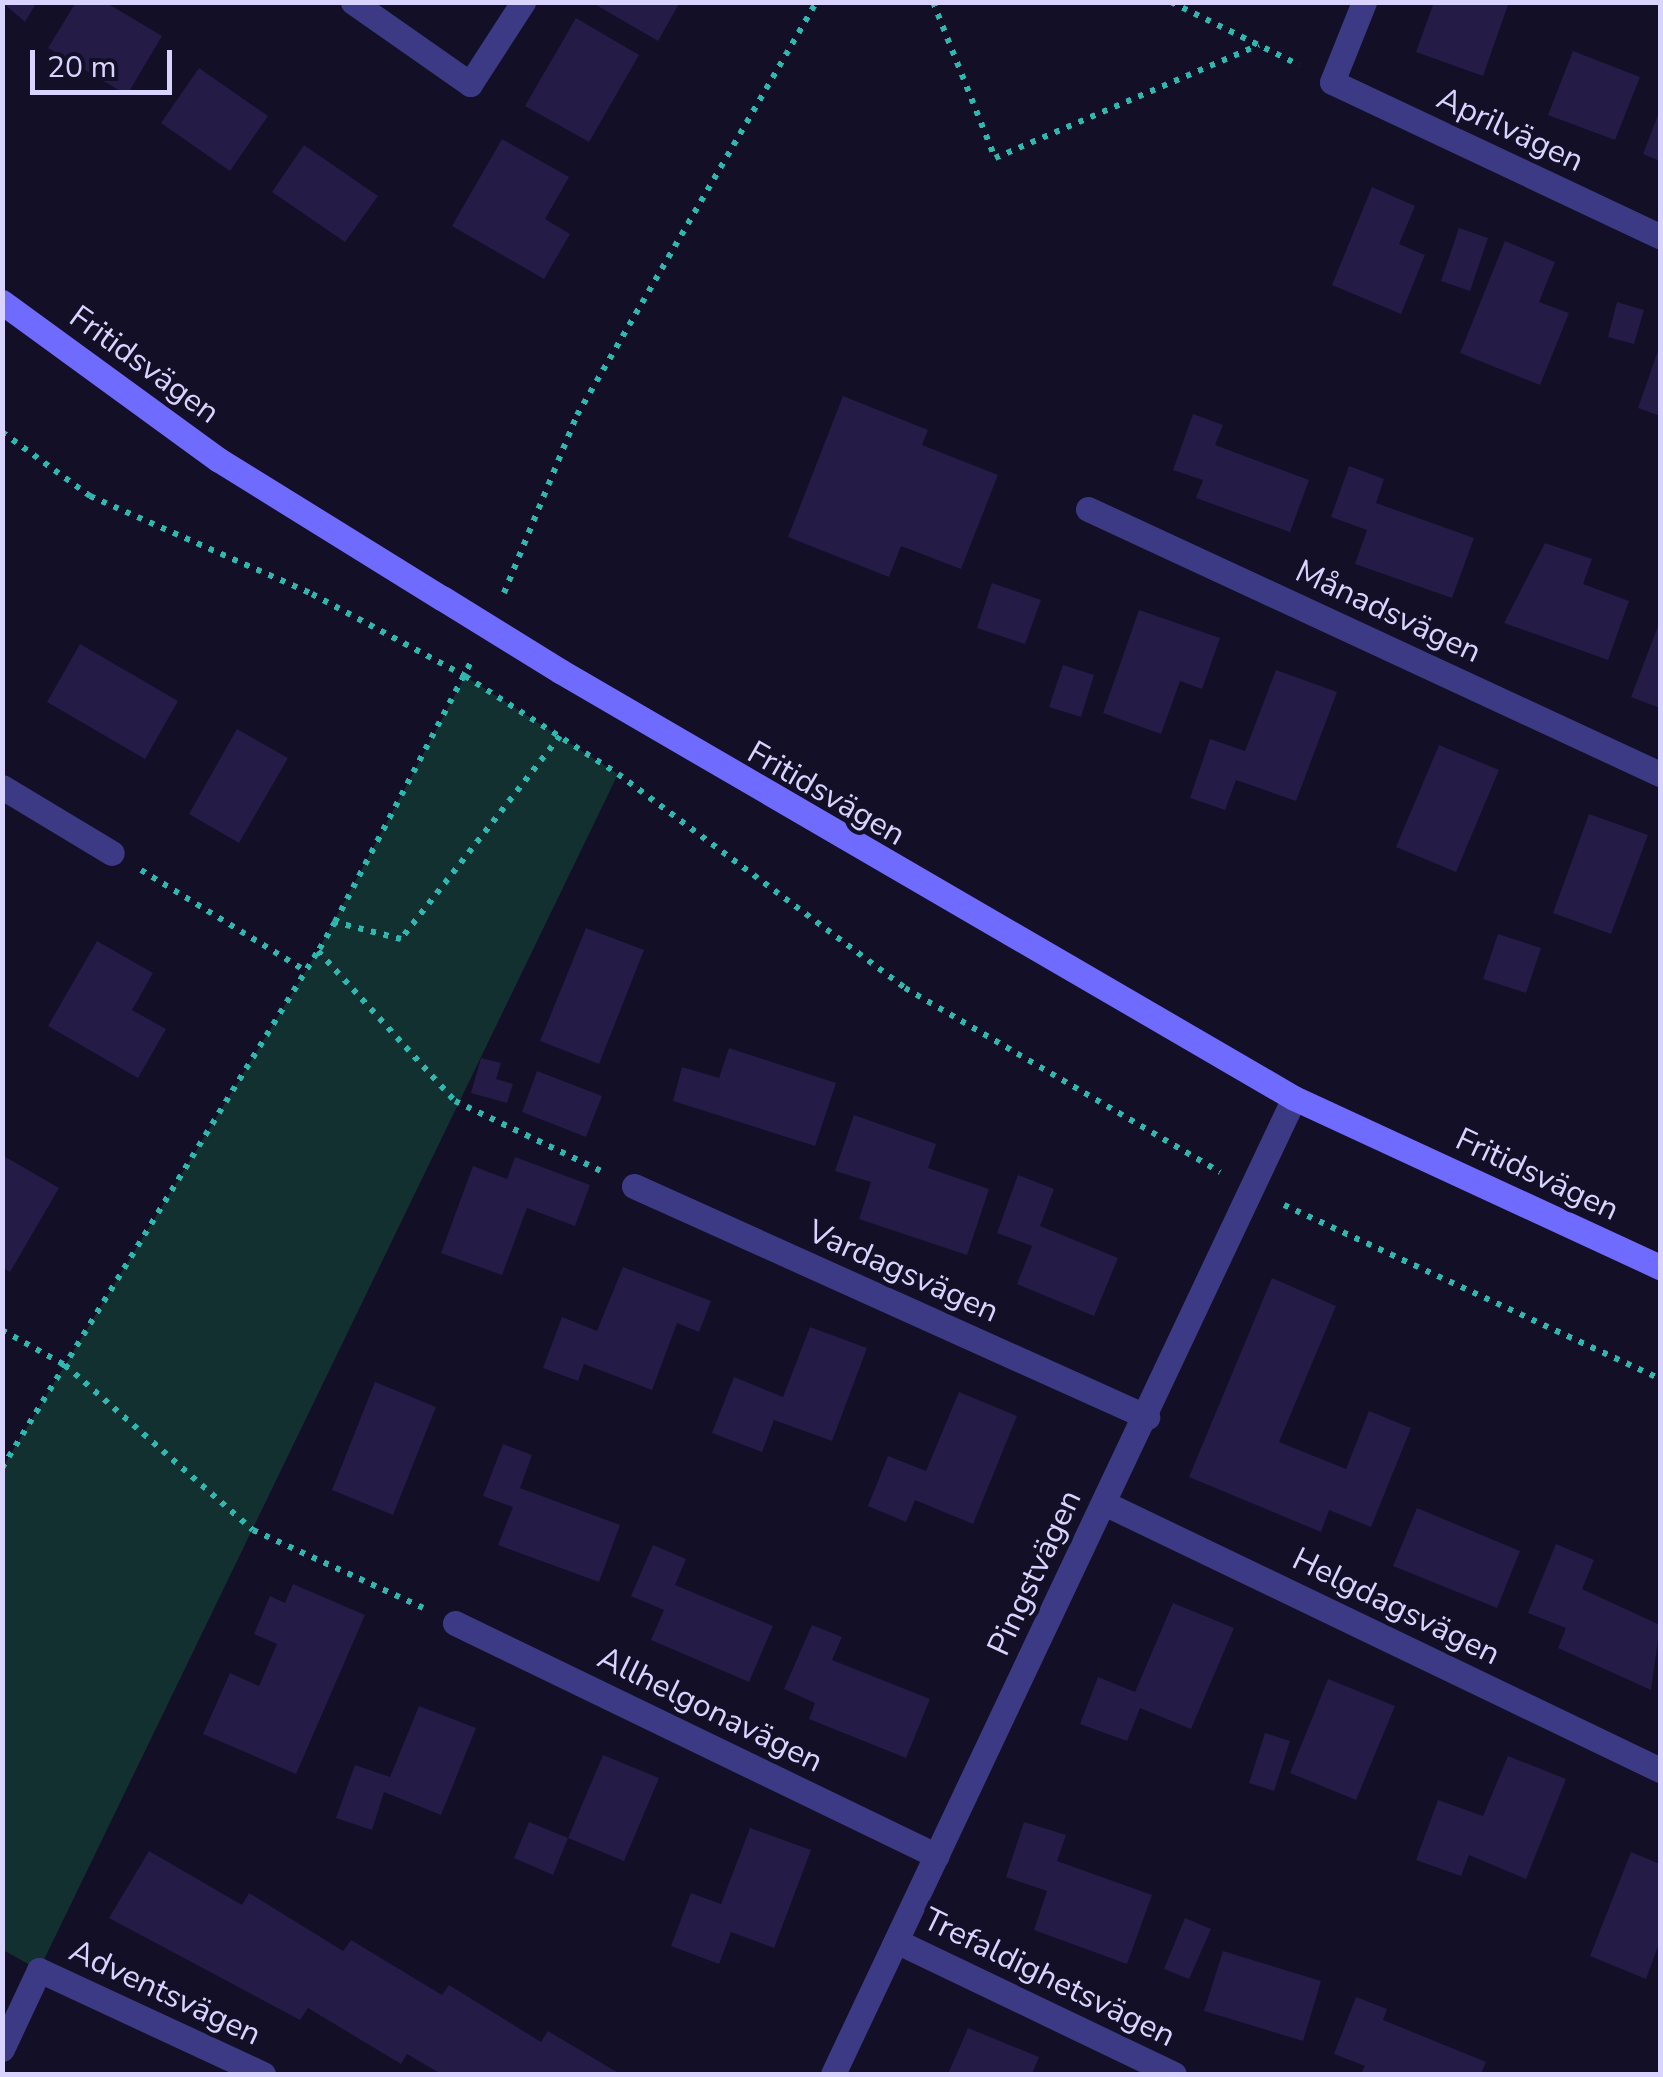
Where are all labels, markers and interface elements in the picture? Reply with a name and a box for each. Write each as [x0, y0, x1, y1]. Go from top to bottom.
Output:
scale bar [35, 30, 178, 92]
text: 20 m [47, 47, 116, 88]
street label: Aprilvägen [1431, 79, 1589, 181]
street label: Fritidsvägen [62, 298, 226, 432]
street label: Månadsvägen [1289, 552, 1487, 672]
street label: Fritidsvägen [740, 733, 912, 855]
street label: Fritidsvägen [1449, 1121, 1625, 1229]
street label: Vardagsvägen [802, 1213, 1004, 1331]
street label: Pingstvägen [980, 1484, 1090, 1662]
street label: Helgdagsvägen [1286, 1540, 1506, 1674]
street label: Allhelgonavägen [591, 1639, 829, 1781]
street label: Trefaldighetsvägen [917, 1900, 1181, 2056]
street label: Adventsvägen [63, 1932, 267, 2054]

